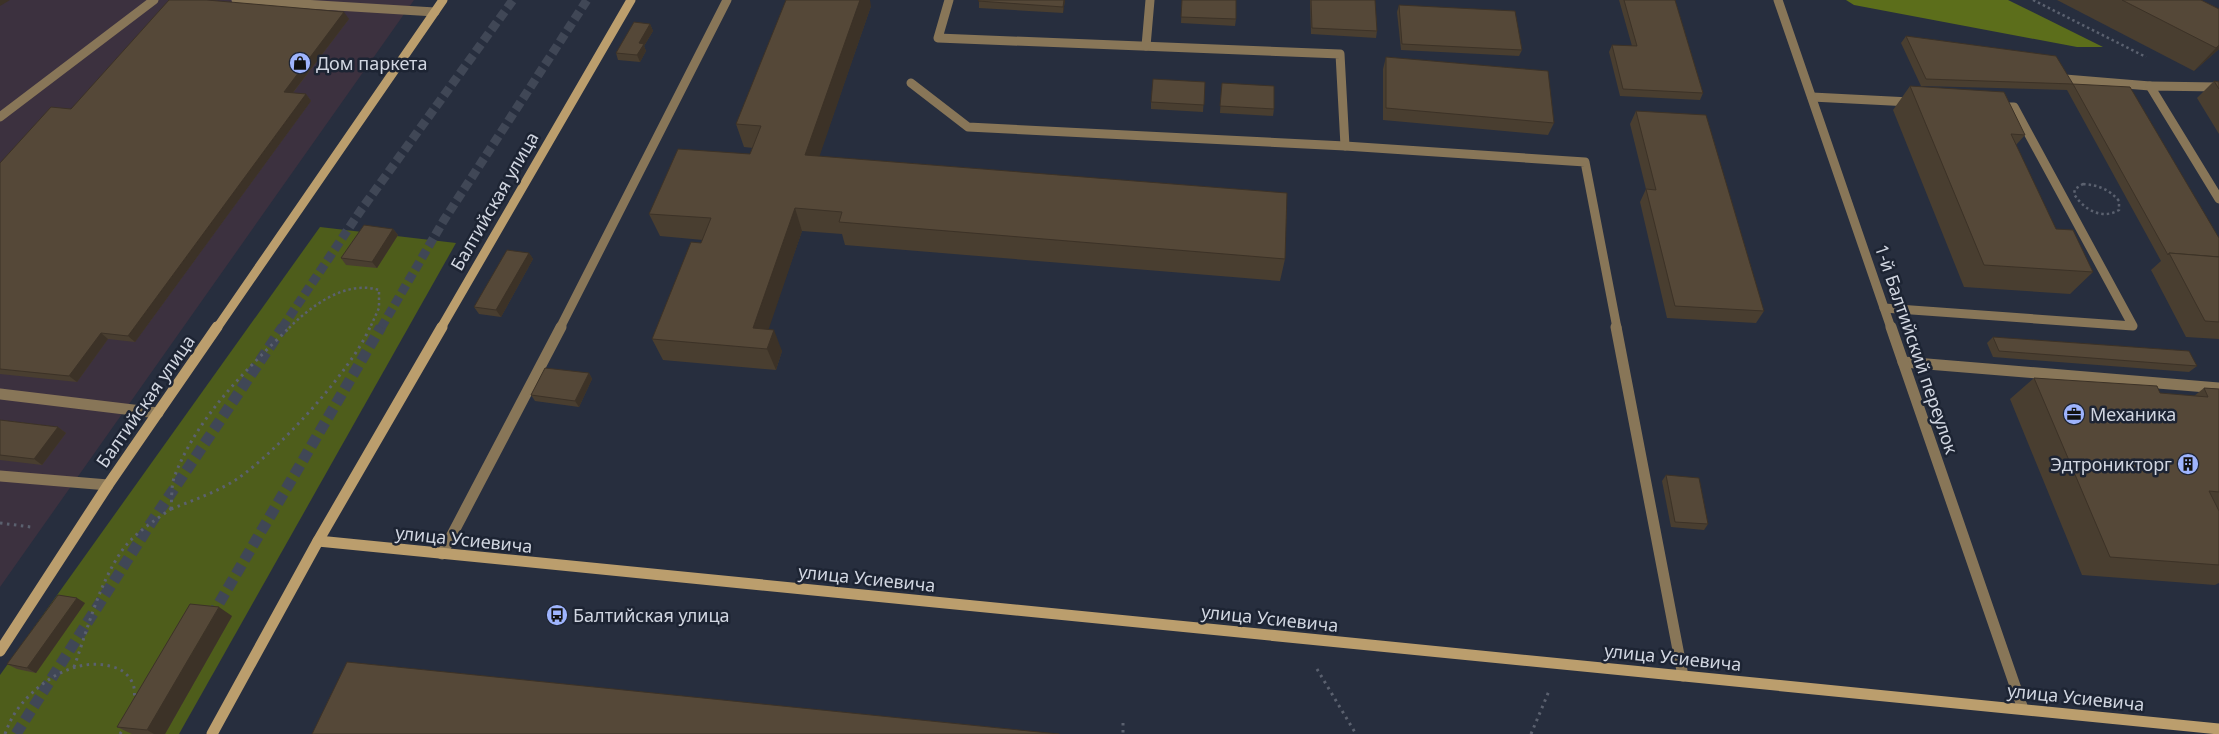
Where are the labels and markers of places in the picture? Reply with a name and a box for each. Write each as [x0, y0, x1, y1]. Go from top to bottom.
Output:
shop icon: Дом паркета [288, 51, 312, 75]
place label: Дом паркета [316, 51, 428, 75]
office icon: Механика [2062, 402, 2086, 426]
place label: Механика [2090, 402, 2176, 426]
place label: Эдтроникторг [2050, 452, 2172, 476]
building icon: Эдтроникторг [2176, 452, 2200, 476]
bus stop icon: Балтийская улица [545, 603, 569, 627]
place label: Балтийская улица [573, 603, 730, 627]

